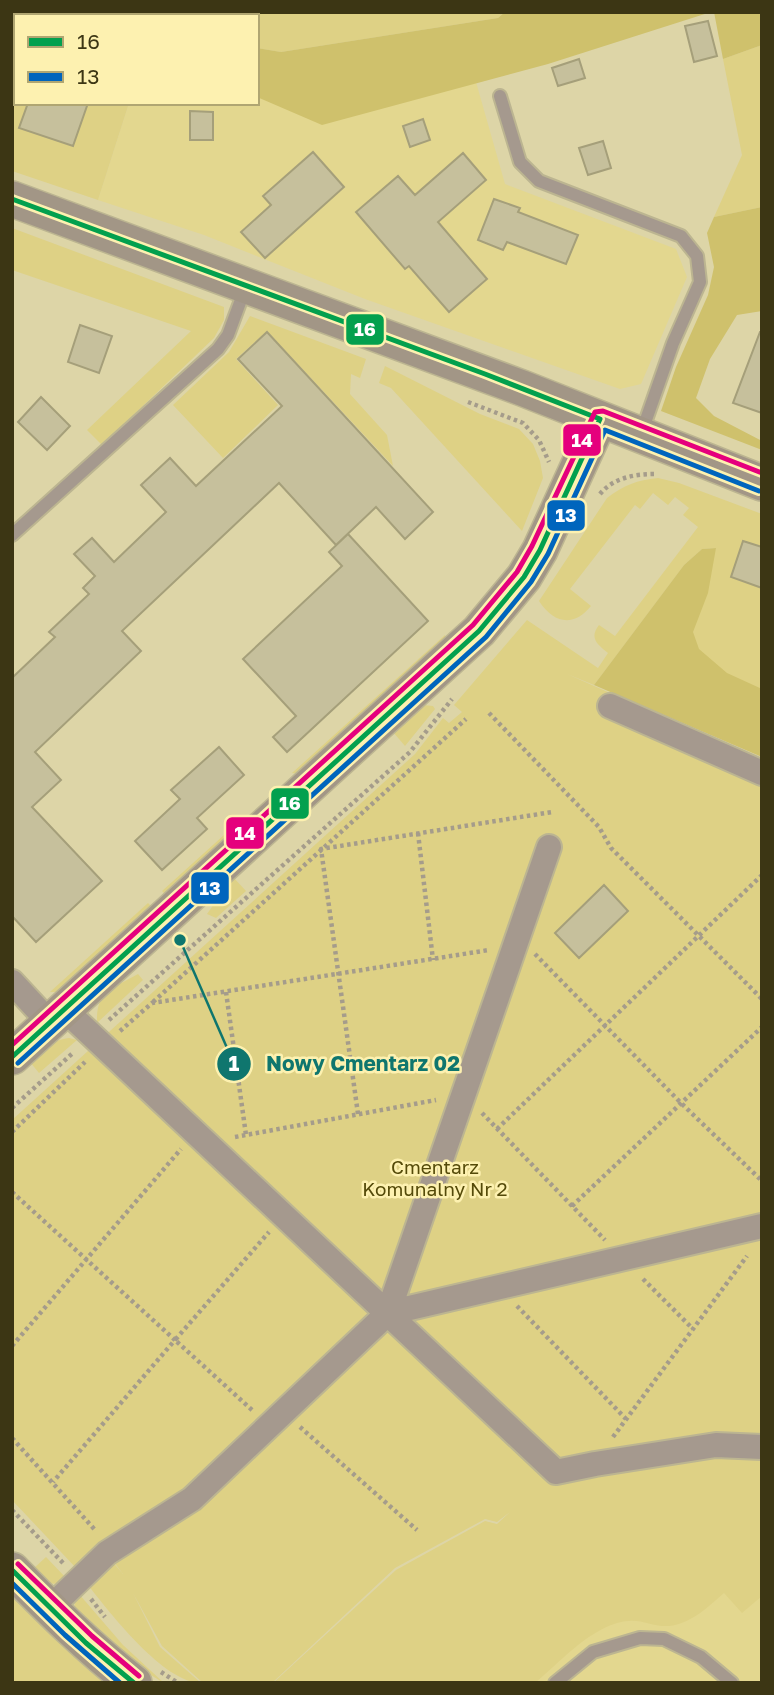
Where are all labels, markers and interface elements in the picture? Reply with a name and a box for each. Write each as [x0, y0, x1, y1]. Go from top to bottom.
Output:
legend [14, 14, 259, 105]
text: 16 [77, 28, 100, 54]
text: 13 [77, 63, 99, 89]
line badge: 16 [345, 313, 385, 346]
text: 16 [354, 317, 376, 340]
line badge: 14 [562, 423, 602, 457]
text: 14 [571, 428, 593, 451]
line badge: 13 [546, 499, 586, 532]
text: 13 [555, 503, 577, 526]
line badge: 16 [270, 787, 310, 820]
text: 16 [279, 791, 301, 814]
line badge: 14 [225, 816, 265, 850]
text: 14 [234, 821, 256, 844]
line badge: 13 [190, 871, 230, 905]
text: 13 [199, 876, 221, 899]
callout: Nowy Cmentarz 02 [217, 1043, 473, 1085]
text: 1 [229, 1050, 240, 1076]
text: Nowy Cmentarz 02 [266, 1050, 460, 1076]
park label: Cmentarz Komunalny Nr 2 [362, 1155, 508, 1200]

